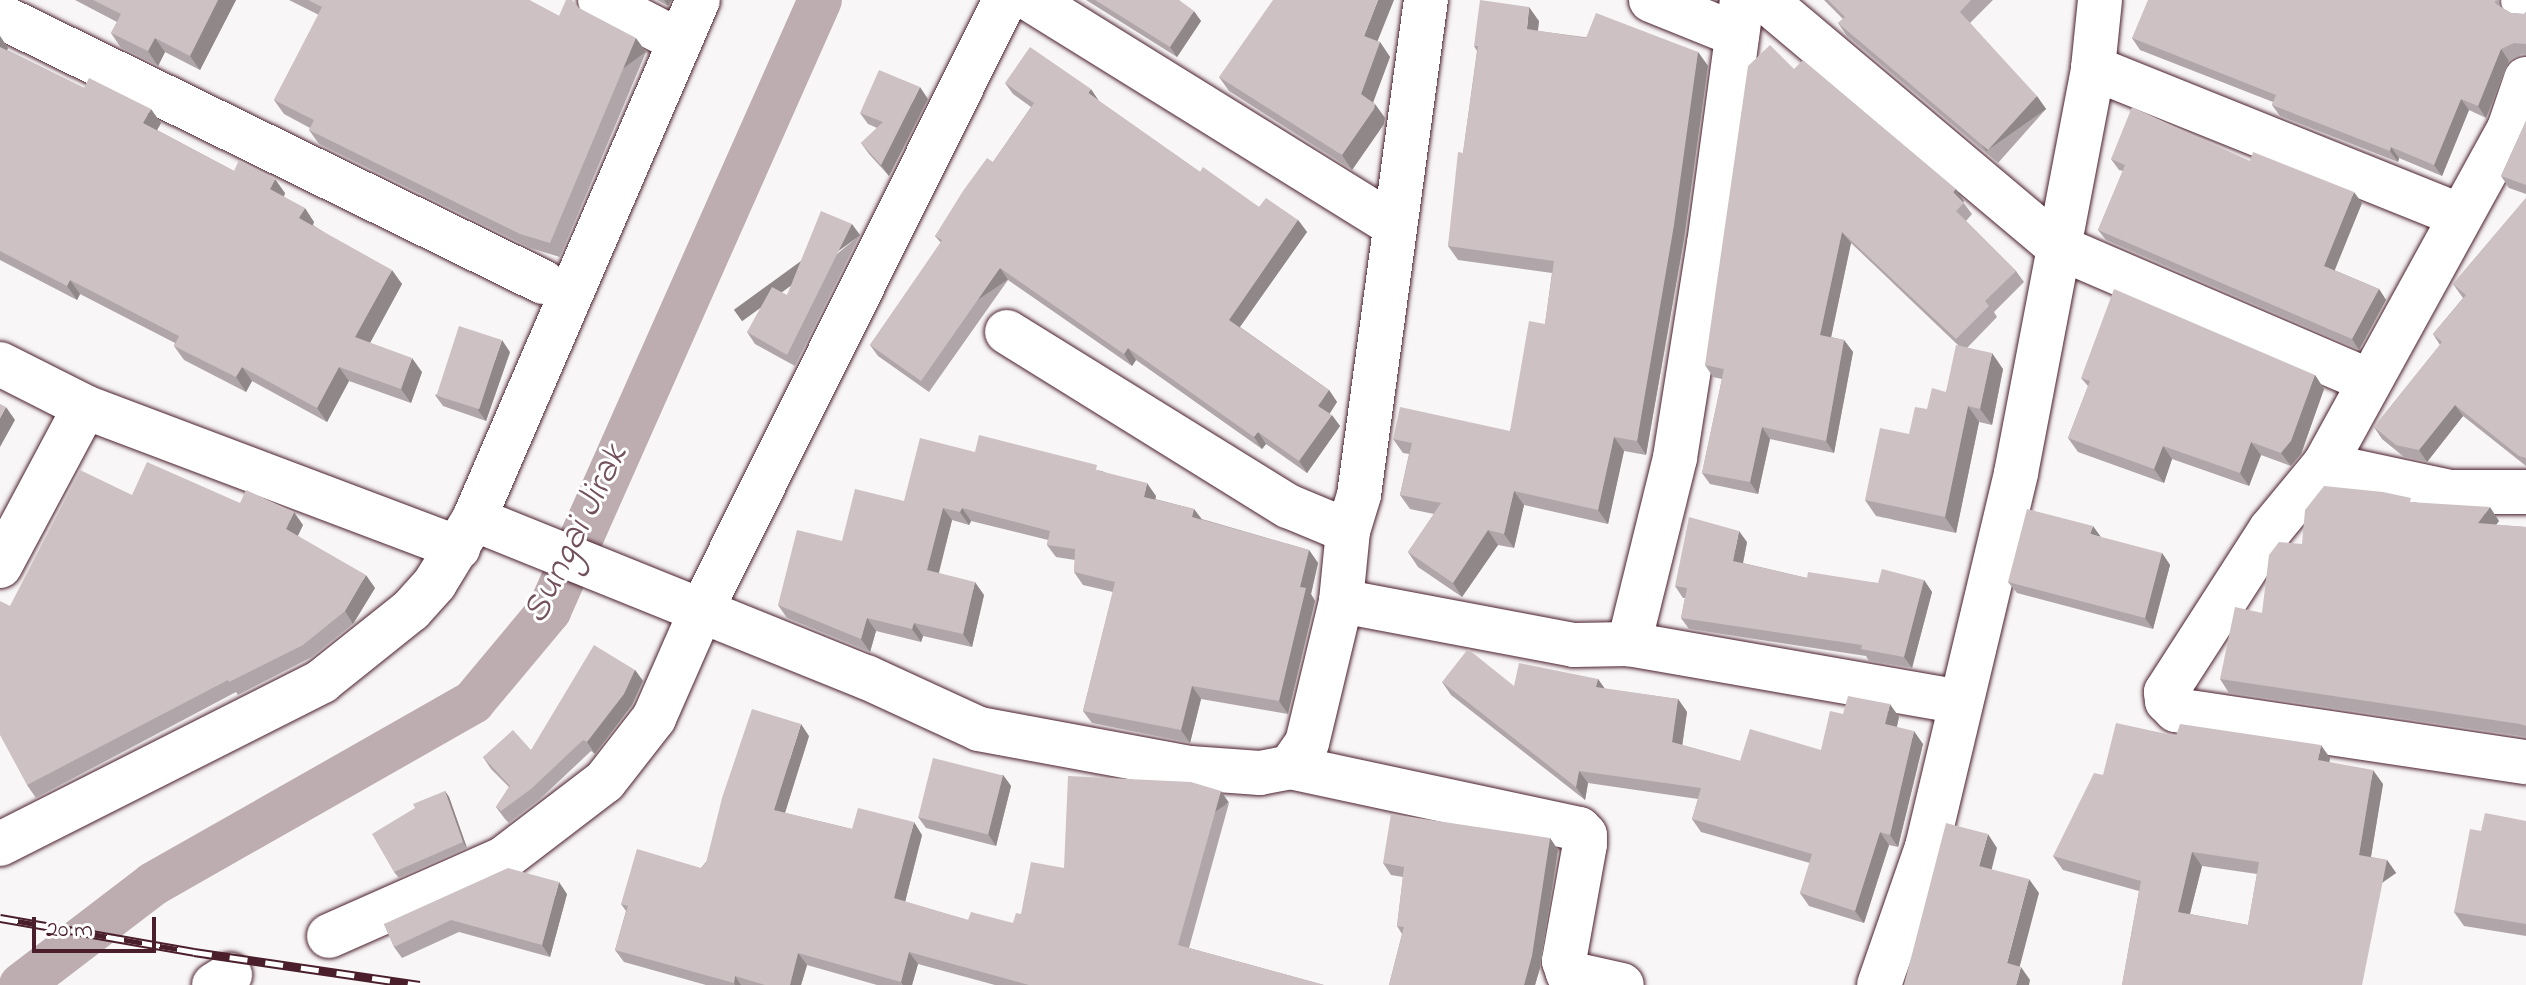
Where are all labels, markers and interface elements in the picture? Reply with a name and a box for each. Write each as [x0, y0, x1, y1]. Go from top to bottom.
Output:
water label: Sungai Jirak [514, 438, 640, 632]
scale bar [36, 901, 160, 951]
text: 20 m [46, 913, 93, 948]

